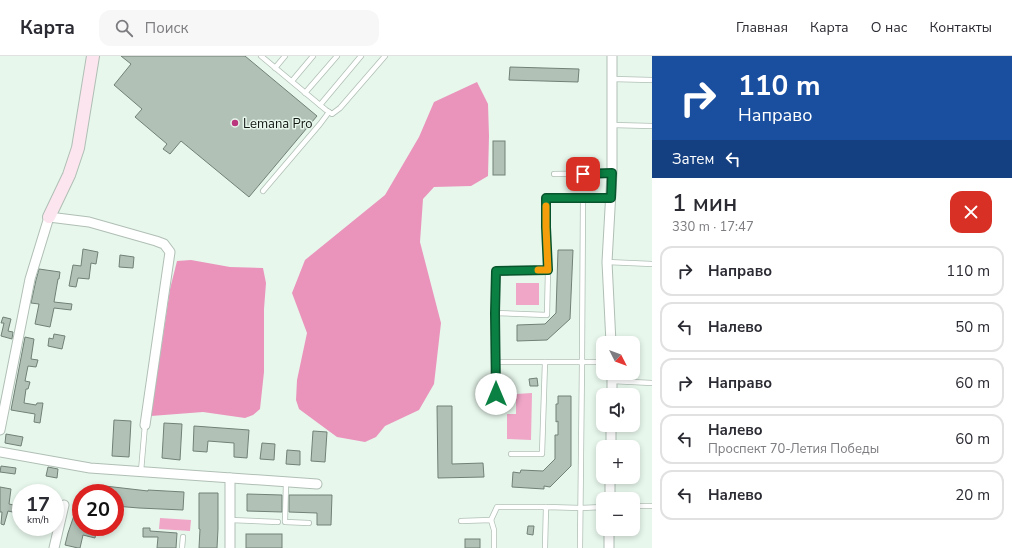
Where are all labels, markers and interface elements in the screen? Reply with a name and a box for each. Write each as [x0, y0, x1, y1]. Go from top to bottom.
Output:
search box [99, 10, 379, 46]
text: Карта [20, 15, 75, 41]
icon: search [113, 17, 135, 39]
text: Поиск [145, 18, 188, 38]
text: Главная [736, 18, 788, 37]
text: Карта [810, 18, 849, 37]
text: О нас [871, 18, 907, 37]
text: Контакты [929, 18, 992, 37]
text: 110 m [738, 67, 821, 105]
icon: right [672, 72, 724, 124]
text: Направо [738, 103, 812, 127]
place label: Lemana Pro [243, 115, 312, 133]
marker: Lemana Pro [230, 118, 240, 128]
icon: left [722, 148, 744, 170]
text: Затем [672, 149, 714, 169]
pin [566, 157, 600, 191]
icon: arrive [572, 163, 594, 185]
text: 1 мин [672, 187, 737, 219]
button: close [950, 191, 992, 233]
text: 330 m · 17:47 [672, 218, 754, 236]
icon: right [674, 260, 696, 282]
text: Направо [708, 261, 772, 281]
text: 110 m [946, 261, 990, 281]
icon: left [674, 316, 696, 338]
text: Налево [708, 317, 763, 337]
text: 50 m [955, 317, 990, 337]
north arrow [596, 336, 640, 380]
map controls [596, 336, 640, 536]
icon: right [674, 372, 696, 394]
position arrow [475, 373, 517, 415]
text: Направо [708, 373, 772, 393]
text: 60 m [955, 373, 990, 393]
button: sound [596, 388, 640, 432]
text: Налево [708, 420, 763, 440]
icon: left [674, 428, 696, 450]
text: 60 m [955, 429, 990, 449]
button: + [596, 440, 640, 484]
text: Проспект 70-Летия Победы [708, 440, 879, 458]
speed limit sign: 20 [72, 484, 124, 536]
icon: left [674, 484, 696, 506]
text: Налево [708, 485, 763, 505]
text: 20 m [955, 485, 990, 505]
text: 17 [26, 491, 50, 518]
button: − [596, 492, 640, 536]
text: km/h [27, 513, 49, 527]

